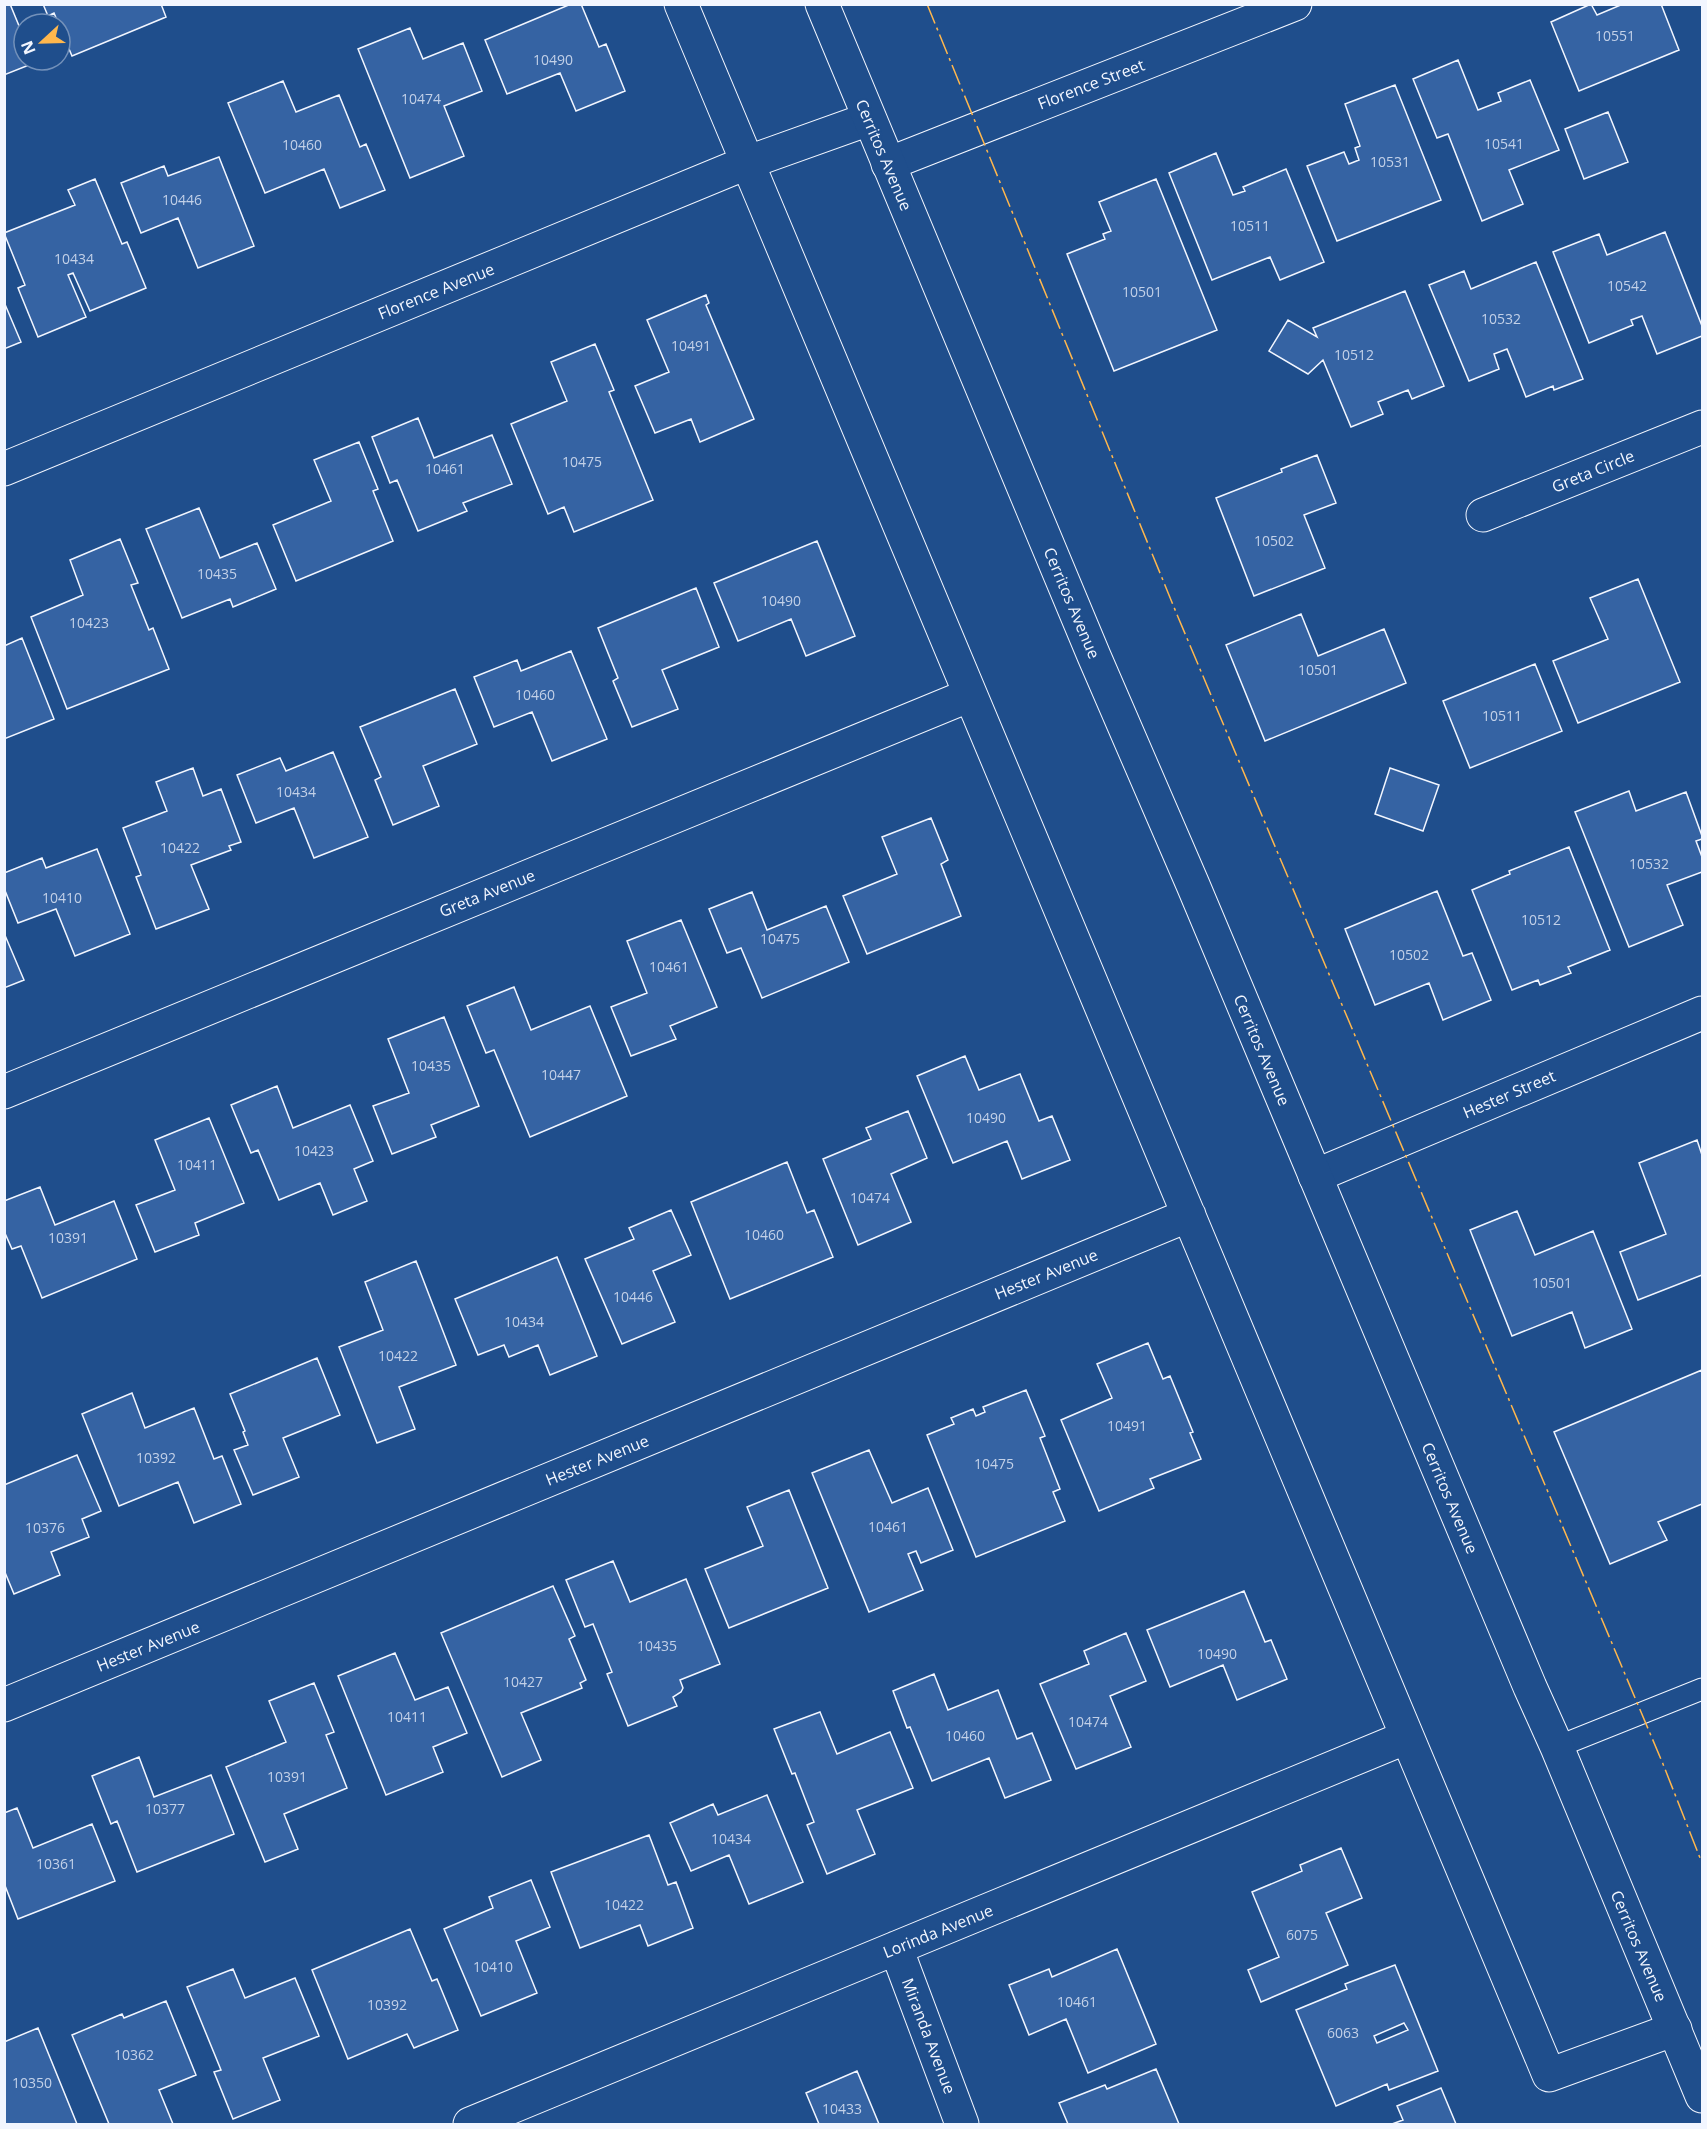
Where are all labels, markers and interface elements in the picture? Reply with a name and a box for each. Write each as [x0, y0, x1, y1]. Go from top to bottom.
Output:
north arrow [12, 12, 72, 72]
house number: 10551 [1595, 26, 1635, 45]
text: N [15, 37, 41, 58]
house number: 10490 [533, 50, 573, 69]
street label: Florence Street [1034, 53, 1148, 114]
house number: 10474 [401, 89, 441, 108]
street label: Cerritos Avenue [851, 96, 917, 214]
house number: 10541 [1484, 134, 1524, 153]
house number: 10460 [282, 135, 322, 154]
house number: 10531 [1370, 152, 1410, 171]
house number: 10446 [162, 190, 202, 209]
house number: 10511 [1230, 216, 1270, 235]
house number: 10434 [54, 249, 94, 268]
street label: Florence Avenue [375, 258, 498, 324]
house number: 10542 [1607, 276, 1647, 295]
house number: 10501 [1122, 282, 1162, 301]
house number: 10532 [1481, 309, 1521, 328]
house number: 10491 [671, 336, 711, 355]
house number: 10512 [1334, 345, 1374, 364]
street label: Greta Circle [1548, 444, 1638, 498]
house number: 10475 [562, 452, 602, 471]
house number: 10461 [425, 459, 465, 478]
house number: 10502 [1254, 531, 1294, 550]
street label: Cerritos Avenue [1039, 544, 1105, 662]
house number: 10435 [197, 564, 237, 583]
house number: 10490 [761, 591, 801, 610]
house number: 10423 [69, 613, 109, 632]
house number: 10501 [1298, 660, 1338, 679]
house number: 10460 [515, 685, 555, 704]
house number: 10511 [1482, 706, 1522, 725]
house number: 10434 [276, 782, 316, 801]
house number: 10422 [160, 838, 200, 857]
house number: 10532 [1629, 854, 1669, 873]
street label: Greta Avenue [436, 864, 538, 922]
house number: 10410 [42, 888, 82, 907]
house number: 10512 [1521, 910, 1561, 929]
house number: 10475 [760, 929, 800, 948]
house number: 10502 [1389, 945, 1429, 964]
house number: 10461 [649, 957, 689, 976]
street label: Cerritos Avenue [1229, 991, 1295, 1109]
house number: 10435 [411, 1056, 451, 1075]
house number: 10447 [541, 1065, 581, 1084]
street label: Hester Street [1459, 1065, 1559, 1123]
house number: 10490 [966, 1108, 1006, 1127]
house number: 10423 [294, 1141, 334, 1160]
house number: 10411 [177, 1155, 217, 1174]
house number: 10474 [850, 1188, 890, 1207]
house number: 10460 [744, 1225, 784, 1244]
house number: 10391 [48, 1228, 88, 1247]
street label: Hester Avenue [991, 1243, 1101, 1305]
house number: 10501 [1532, 1273, 1572, 1292]
house number: 10446 [613, 1287, 653, 1306]
house number: 10434 [504, 1312, 544, 1331]
house number: 10422 [378, 1346, 418, 1365]
house number: 10491 [1107, 1416, 1147, 1435]
street label: Hester Avenue [542, 1429, 652, 1491]
street label: Cerritos Avenue [1417, 1439, 1483, 1557]
house number: 10392 [136, 1448, 176, 1467]
house number: 10475 [974, 1454, 1014, 1473]
house number: 10461 [868, 1517, 908, 1536]
house number: 10376 [25, 1518, 65, 1537]
street label: Hester Avenue [93, 1615, 203, 1677]
house number: 10435 [637, 1636, 677, 1655]
house number: 10490 [1197, 1644, 1237, 1663]
house number: 10427 [503, 1672, 543, 1691]
house number: 10411 [387, 1707, 427, 1726]
house number: 10474 [1068, 1712, 1108, 1731]
house number: 10460 [945, 1726, 985, 1745]
house number: 10391 [267, 1767, 307, 1786]
house number: 10377 [145, 1799, 185, 1818]
house number: 10434 [711, 1829, 751, 1848]
house number: 10361 [36, 1854, 76, 1873]
street label: Cerritos Avenue [1606, 1887, 1672, 2005]
house number: 10422 [604, 1895, 644, 1914]
street label: Lorinda Avenue [880, 1899, 996, 1963]
house number: 6075 [1286, 1925, 1318, 1944]
house number: 10410 [473, 1957, 513, 1976]
street label: Miranda Avenue [897, 1975, 961, 2097]
house number: 10461 [1057, 1992, 1097, 2011]
house number: 10392 [367, 1995, 407, 2014]
house number: 6063 [1327, 2023, 1359, 2042]
house number: 10362 [114, 2045, 154, 2064]
house number: 10350 [12, 2073, 52, 2092]
house number: 10433 [822, 2099, 862, 2118]

